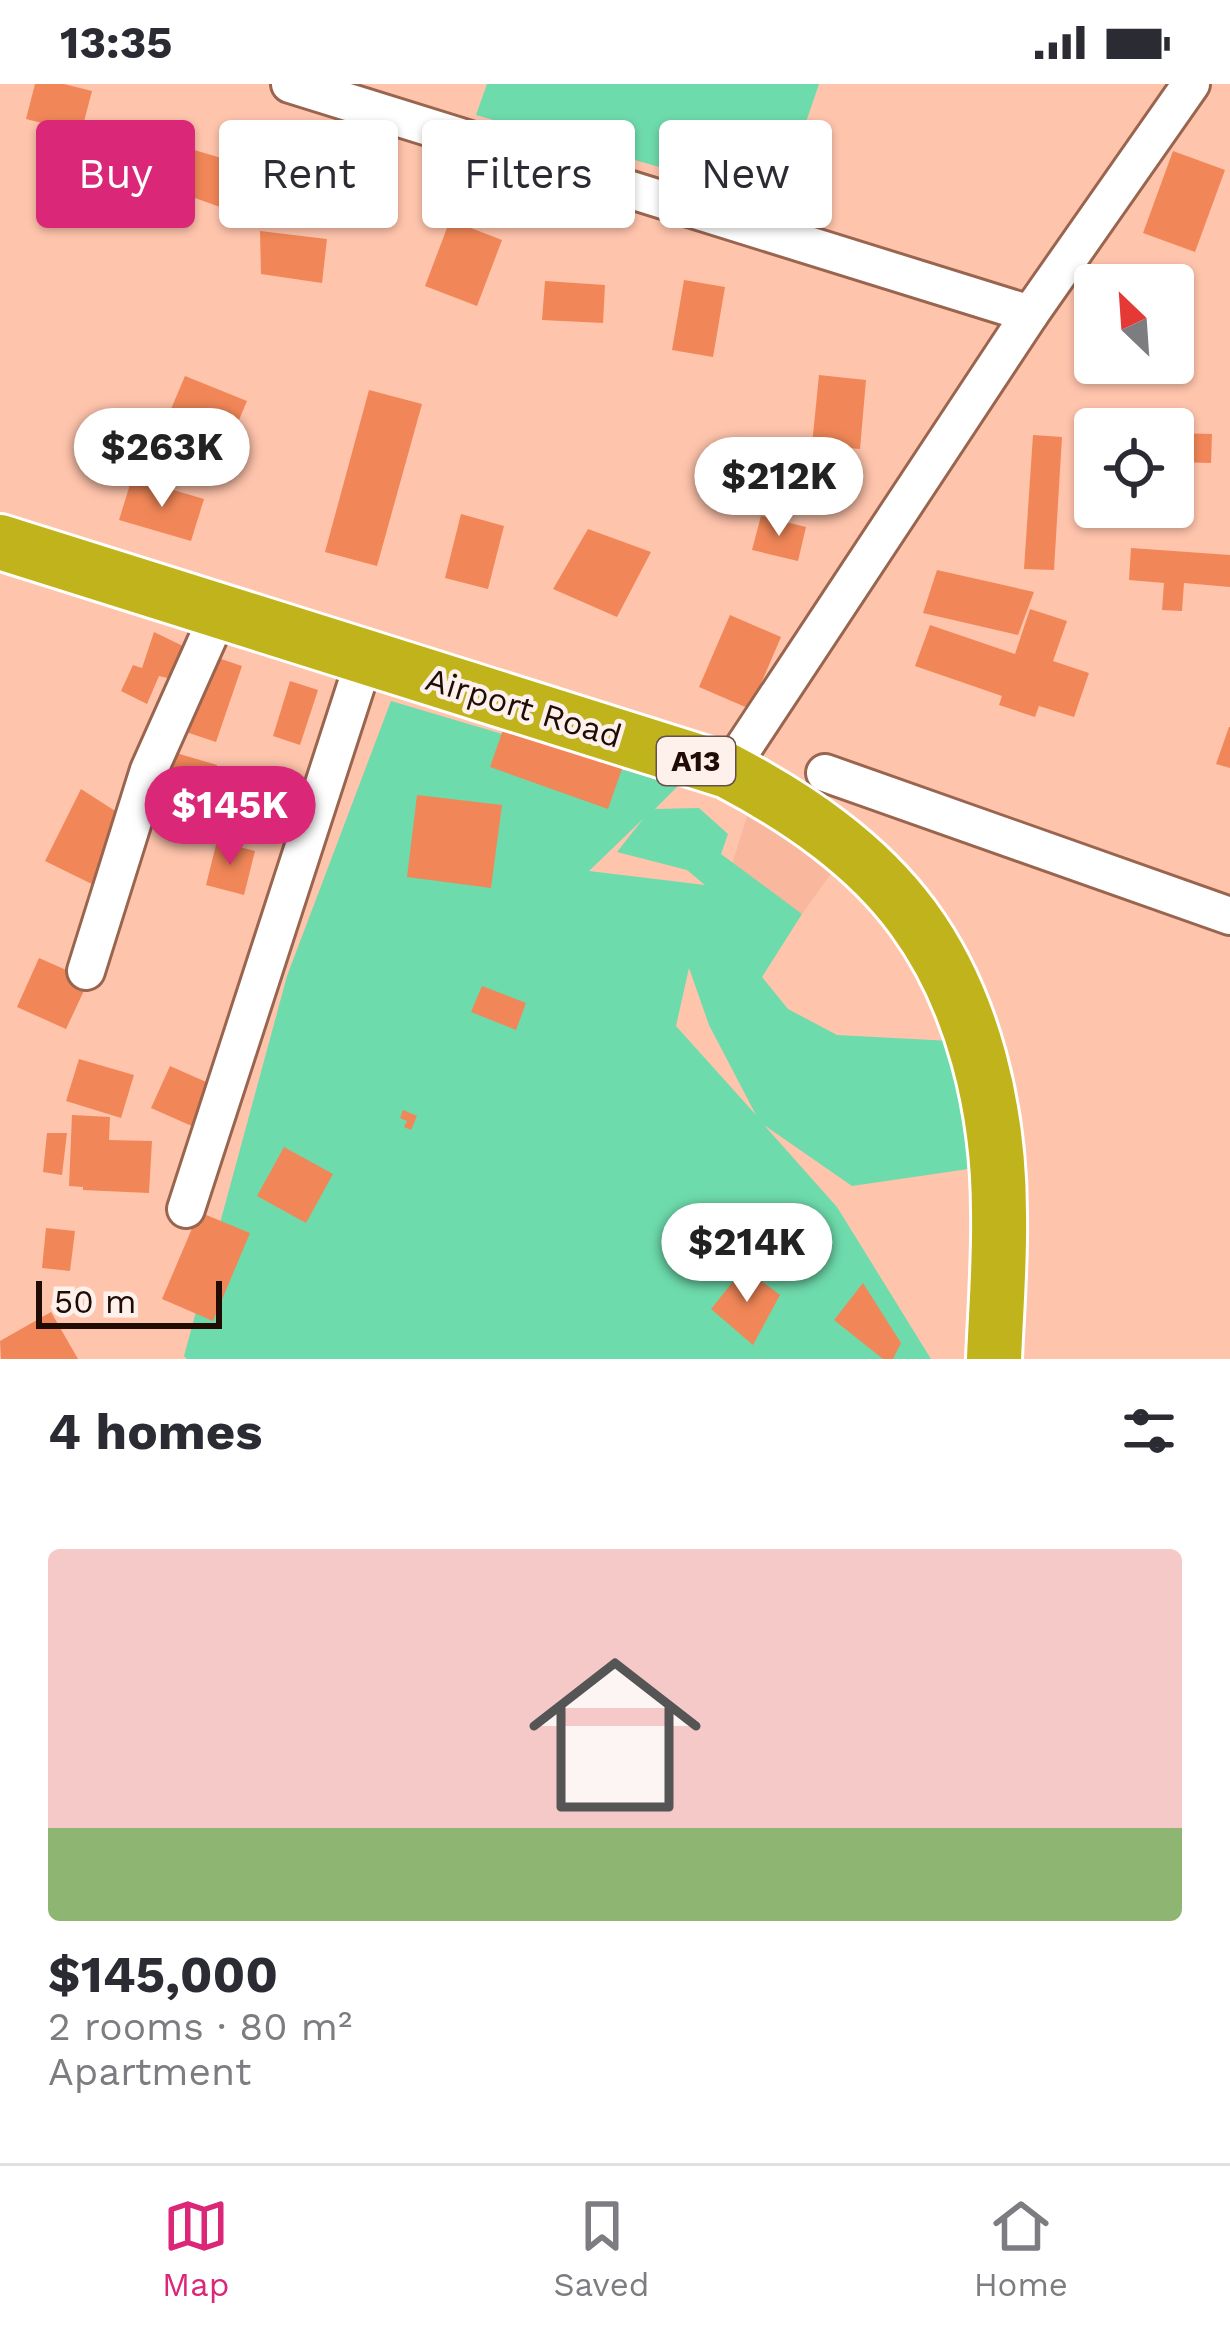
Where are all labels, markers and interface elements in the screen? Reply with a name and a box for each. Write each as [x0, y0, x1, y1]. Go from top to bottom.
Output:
text: 13:35 [60, 16, 173, 69]
chip: Buy [36, 120, 195, 228]
chip: Rent [219, 120, 398, 228]
chip: Filters [422, 120, 635, 228]
chip: New [659, 120, 832, 228]
north arrow [1074, 264, 1194, 384]
map controls [1074, 264, 1194, 528]
pin: $263K [78, 408, 246, 510]
button: locate [1074, 408, 1194, 528]
text: $263K [101, 424, 223, 469]
pin: $212K [695, 437, 863, 539]
text: $212K [721, 453, 837, 498]
street label: Airport Road [421, 659, 626, 756]
road number: A13 [657, 737, 735, 785]
pin: $145K [146, 766, 314, 868]
text: $145K [172, 782, 288, 827]
pin: $214K [663, 1203, 831, 1305]
text: $214K [688, 1219, 806, 1264]
scale bar [36, 1275, 222, 1328]
text: 50 m [54, 1282, 136, 1321]
icon: filters [1116, 1398, 1182, 1464]
text: 4 homes [48, 1402, 262, 1461]
icon: home [507, 1627, 723, 1843]
text: $145,000 [48, 1945, 278, 2004]
text: 2 rooms · 80 m² [48, 2004, 352, 2049]
text: Apartment [48, 2049, 251, 2094]
tab: Map [162, 2193, 229, 2304]
tab: Saved [554, 2193, 649, 2304]
tab: Home [974, 2193, 1068, 2304]

